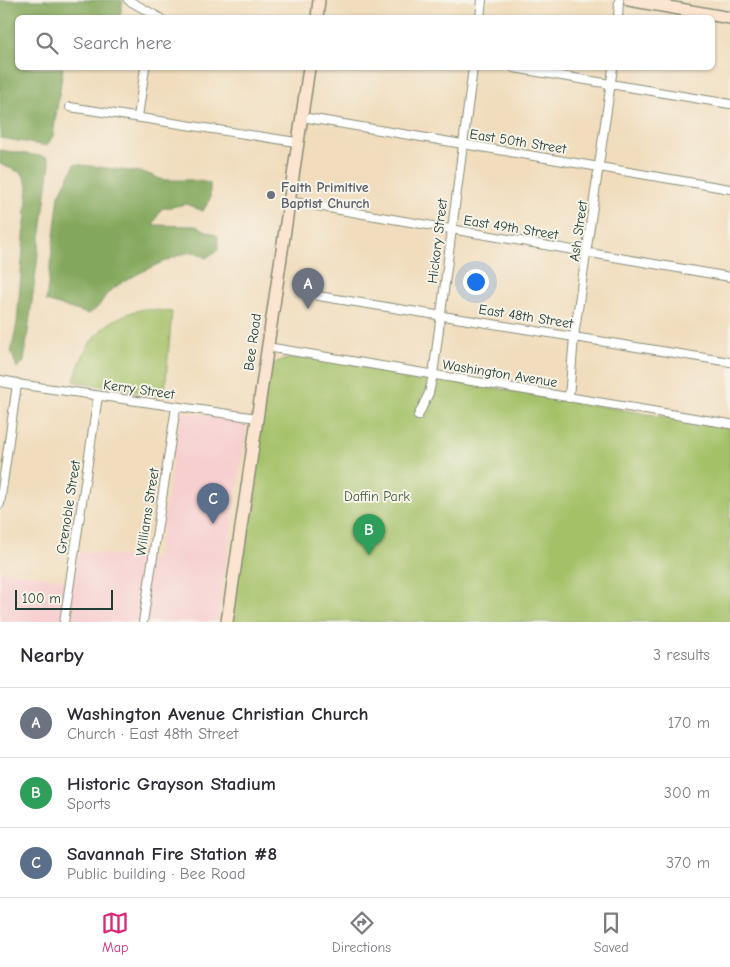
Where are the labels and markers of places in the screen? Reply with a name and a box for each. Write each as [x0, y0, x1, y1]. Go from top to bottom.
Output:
place label: Faith Primitive Baptist Church [281, 179, 370, 212]
marker: Faith Primitive Baptist Church [265, 189, 277, 201]
pin: A [292, 268, 324, 309]
pin: C [197, 483, 229, 524]
pin: B [353, 514, 385, 555]

